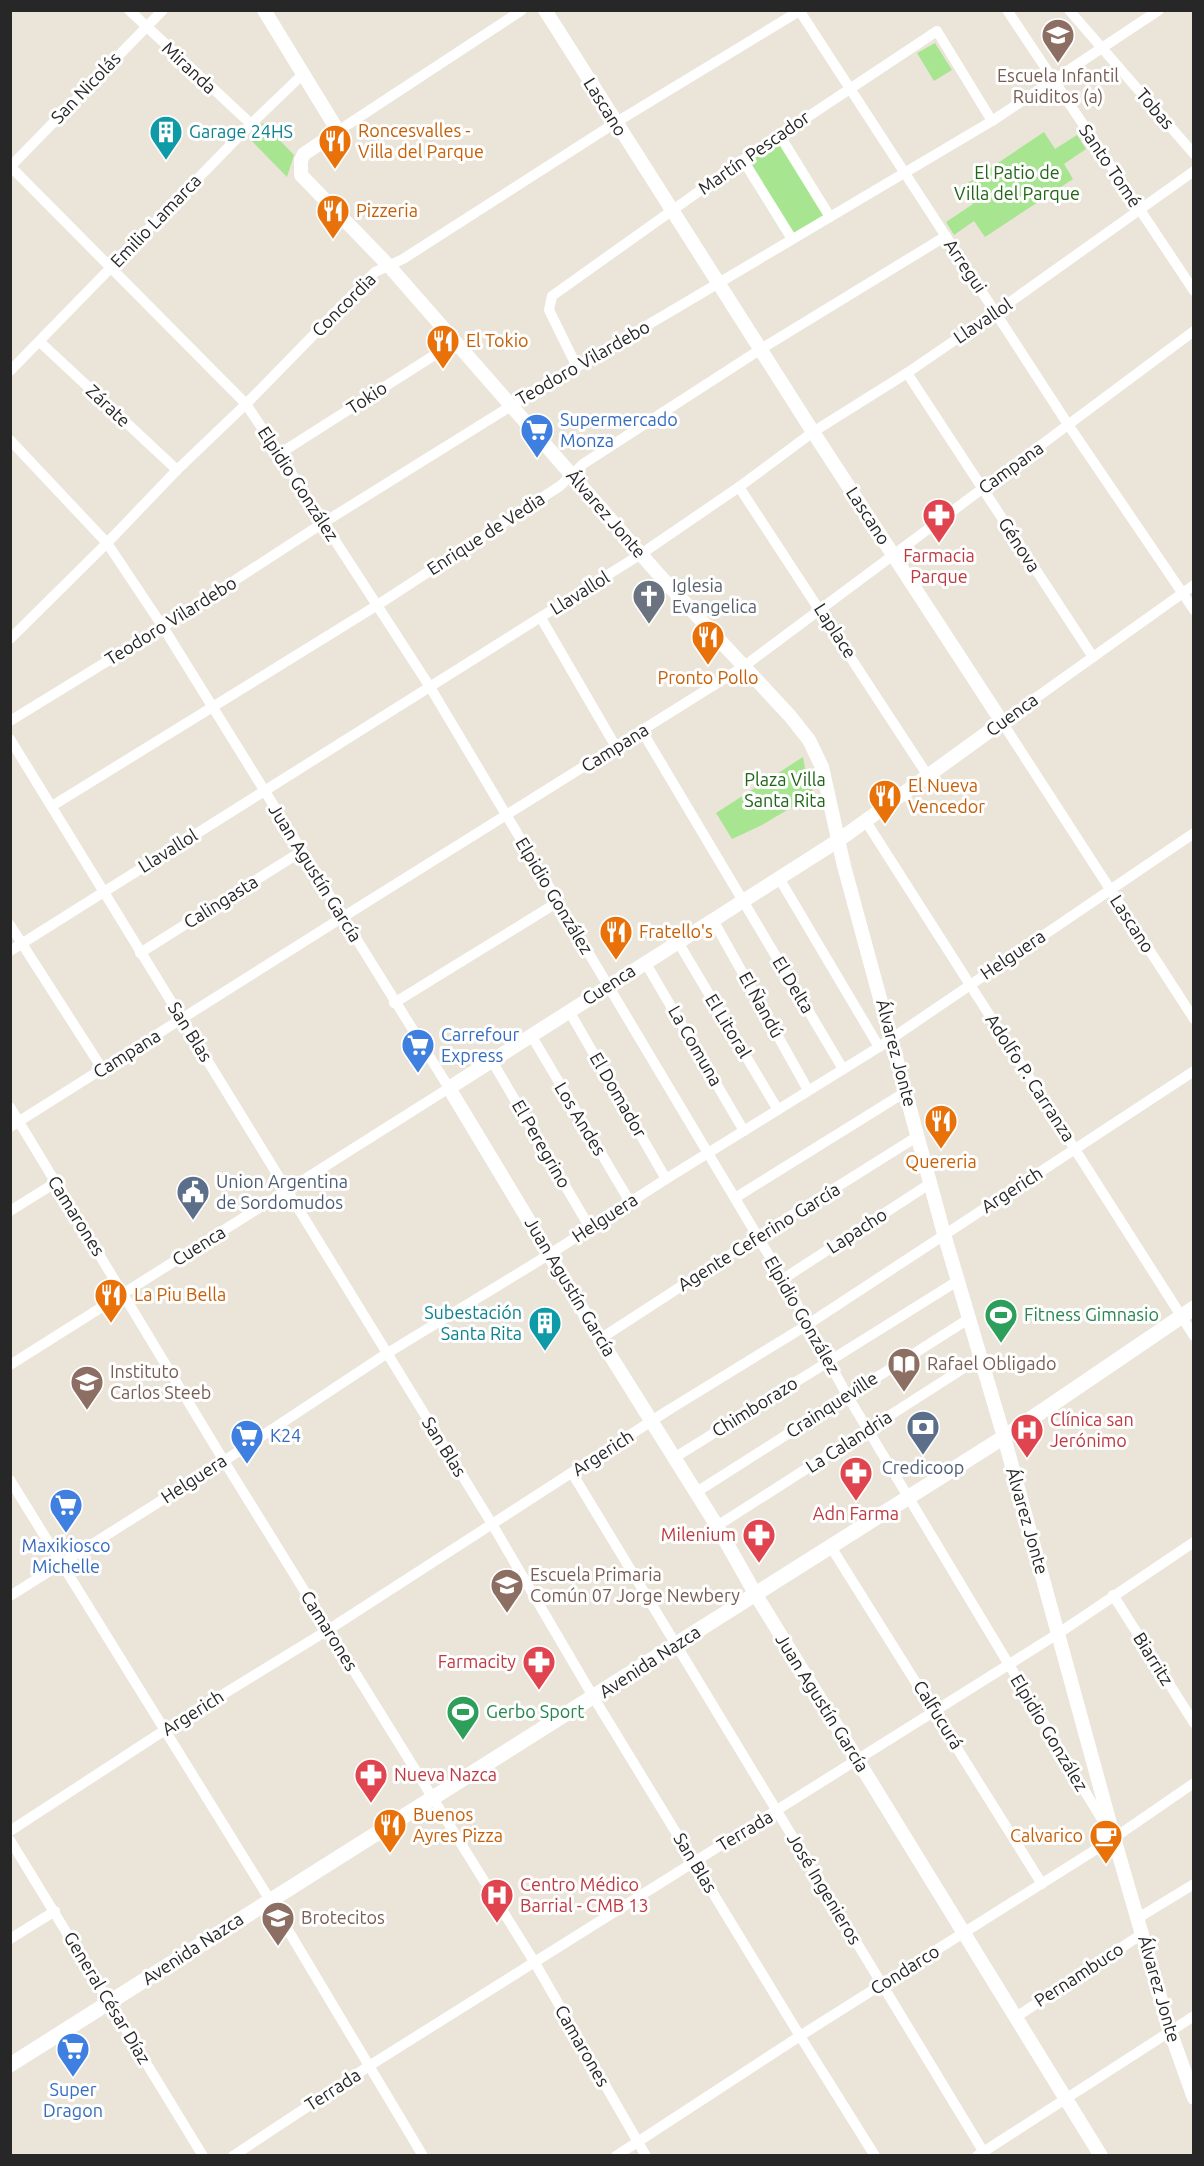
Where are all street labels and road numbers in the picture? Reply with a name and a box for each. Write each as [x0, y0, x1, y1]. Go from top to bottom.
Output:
street label: Miranda [159, 37, 221, 97]
street label: San Nicolás [46, 48, 124, 127]
street label: Lascano [580, 74, 631, 139]
street label: Tobas [1133, 84, 1179, 133]
street label: Martín Pescador [694, 106, 813, 198]
street label: Santo Tomé [1076, 120, 1146, 211]
street label: Emilio Lamarca [106, 170, 205, 271]
street label: Arregui [941, 235, 991, 296]
street label: Concordia [307, 268, 379, 340]
street label: Llavallol [950, 293, 1016, 347]
street label: Teodoro Vilardebo [512, 316, 653, 409]
street label: Tokio [343, 377, 390, 417]
street label: Zárate [83, 380, 135, 430]
street label: Elpidio González [254, 422, 343, 544]
street label: Campana [974, 437, 1047, 497]
street label: Álvarez Jonte [563, 465, 651, 561]
street label: Lascano [843, 483, 895, 548]
street label: Enrique de Vedia [423, 488, 548, 579]
street label: Génova [995, 514, 1045, 575]
street label: Llavallol [546, 566, 613, 618]
street label: Teodoro Vilardebo [101, 572, 240, 669]
street label: Laplace [811, 599, 861, 662]
street label: Cuenca [982, 689, 1041, 740]
street label: Campana [577, 719, 652, 776]
street label: Juan Agustín García [265, 800, 366, 945]
street label: Llavallol [134, 824, 201, 876]
street label: Elpidio González [512, 834, 598, 957]
street label: Calingasta [180, 871, 261, 932]
street label: Lascano [1107, 891, 1159, 956]
street label: Helguera [976, 925, 1049, 983]
street label: El Delta [769, 953, 819, 1016]
street label: Cuenca [578, 960, 639, 1009]
street label: El Ñandú [736, 968, 789, 1041]
street label: El Litoral [702, 990, 756, 1061]
street label: Álvarez Jonte [873, 997, 922, 1109]
street label: San Blas [165, 998, 217, 1065]
street label: La Comuna [665, 1002, 727, 1089]
street label: Adolfo P. Carranza [982, 1010, 1079, 1145]
street label: Campana [89, 1025, 164, 1082]
street label: El Domador [586, 1048, 651, 1141]
street label: Los Andes [551, 1078, 611, 1159]
street label: El Peregrino [509, 1096, 575, 1191]
street label: Argerich [977, 1162, 1046, 1216]
street label: Camarones [44, 1172, 109, 1259]
street label: Agente Ceferino García [674, 1178, 843, 1294]
street label: Helguera [568, 1189, 641, 1246]
street label: Lapacho [823, 1203, 890, 1257]
street label: Juan Agustín García [521, 1213, 620, 1360]
street label: Cuenca [168, 1221, 229, 1269]
street label: Elpidio González [761, 1252, 845, 1377]
street label: Crainqueville [782, 1367, 881, 1441]
street label: Chimborazo [708, 1372, 801, 1440]
street label: La Calandria [802, 1406, 895, 1476]
street label: San Blas [419, 1413, 471, 1480]
street label: Argerich [568, 1425, 637, 1479]
street label: Helguera [157, 1450, 230, 1507]
street label: Álvarez Jonte [1003, 1465, 1054, 1576]
street label: Camarones [297, 1587, 362, 1674]
street label: Avenida Nazca [595, 1621, 704, 1701]
street label: Biarritz [1130, 1628, 1178, 1689]
street label: Juan Agustín García [772, 1630, 873, 1775]
street label: Elpidio González [1007, 1671, 1093, 1794]
street label: Calfucurá [910, 1677, 968, 1752]
street label: Argerich [158, 1685, 227, 1739]
street label: Terrada [713, 1806, 776, 1855]
street label: San Blas [670, 1829, 722, 1896]
street label: José Ingenieros [784, 1829, 866, 1948]
street label: Avenida Nazca [138, 1908, 247, 1988]
street label: General César Díaz [61, 1928, 155, 2067]
street label: Álvarez Jonte [1135, 1933, 1186, 2044]
street label: Pernambuco [1030, 1938, 1127, 2010]
street label: Condarco [866, 1940, 943, 1998]
street label: Camarones [552, 2001, 614, 2090]
street label: Terrada [301, 2064, 364, 2114]

